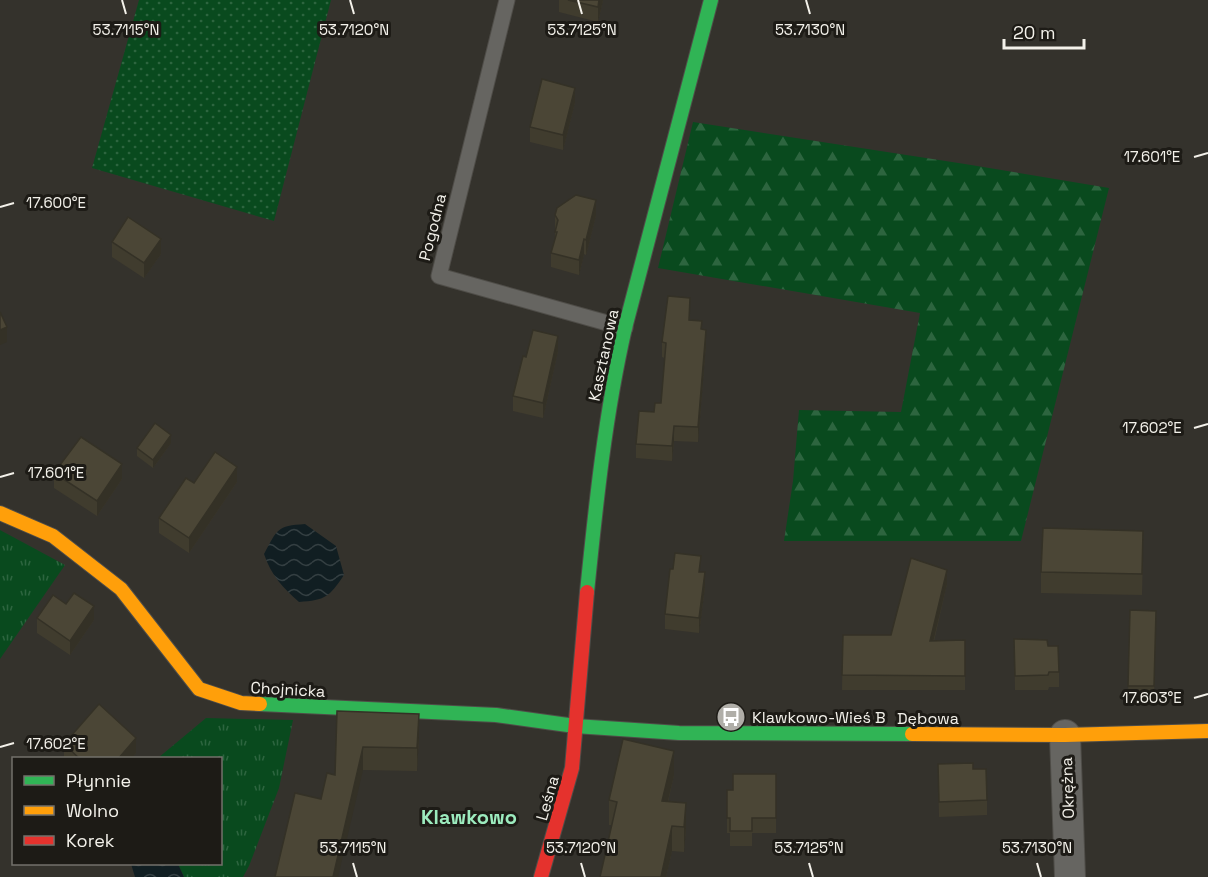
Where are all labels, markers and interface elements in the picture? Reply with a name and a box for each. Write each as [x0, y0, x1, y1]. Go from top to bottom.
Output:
scale bar [1004, 12, 1084, 50]
text: 53.7115°N [93, 20, 159, 39]
text: 53.7120°N [319, 20, 389, 39]
text: 53.7125°N [547, 20, 617, 39]
text: 53.7130°N [775, 20, 845, 39]
text: 20 m [1013, 21, 1056, 44]
text: 17.601°E [1124, 147, 1180, 166]
street label: Pogodna [414, 191, 451, 263]
text: 17.600°E [26, 193, 86, 212]
street label: Kasztanowa [583, 307, 623, 403]
text: 17.602°E [1122, 418, 1182, 437]
text: 17.601°E [28, 463, 84, 482]
street label: Chojnicka [250, 677, 326, 702]
text: 17.603°E [1122, 688, 1182, 707]
bus stop icon: Klawkowo-Wieś B [715, 701, 747, 733]
place label: Klawkowo-Wieś B [752, 707, 886, 728]
street label: Dębowa [897, 708, 959, 729]
text: 17.602°E [26, 734, 86, 753]
legend [12, 757, 222, 865]
street label: Okrężna [1056, 757, 1079, 819]
text: Płynnie [66, 769, 131, 792]
street label: Leśna [531, 773, 564, 823]
text: Wolno [66, 799, 119, 822]
district label: Klawkowo [421, 804, 517, 830]
text: Korek [66, 829, 115, 852]
text: 53.7115°N [320, 838, 386, 857]
text: 53.7120°N [546, 838, 616, 857]
text: 53.7125°N [774, 838, 844, 857]
text: 53.7130°N [1002, 838, 1072, 857]

